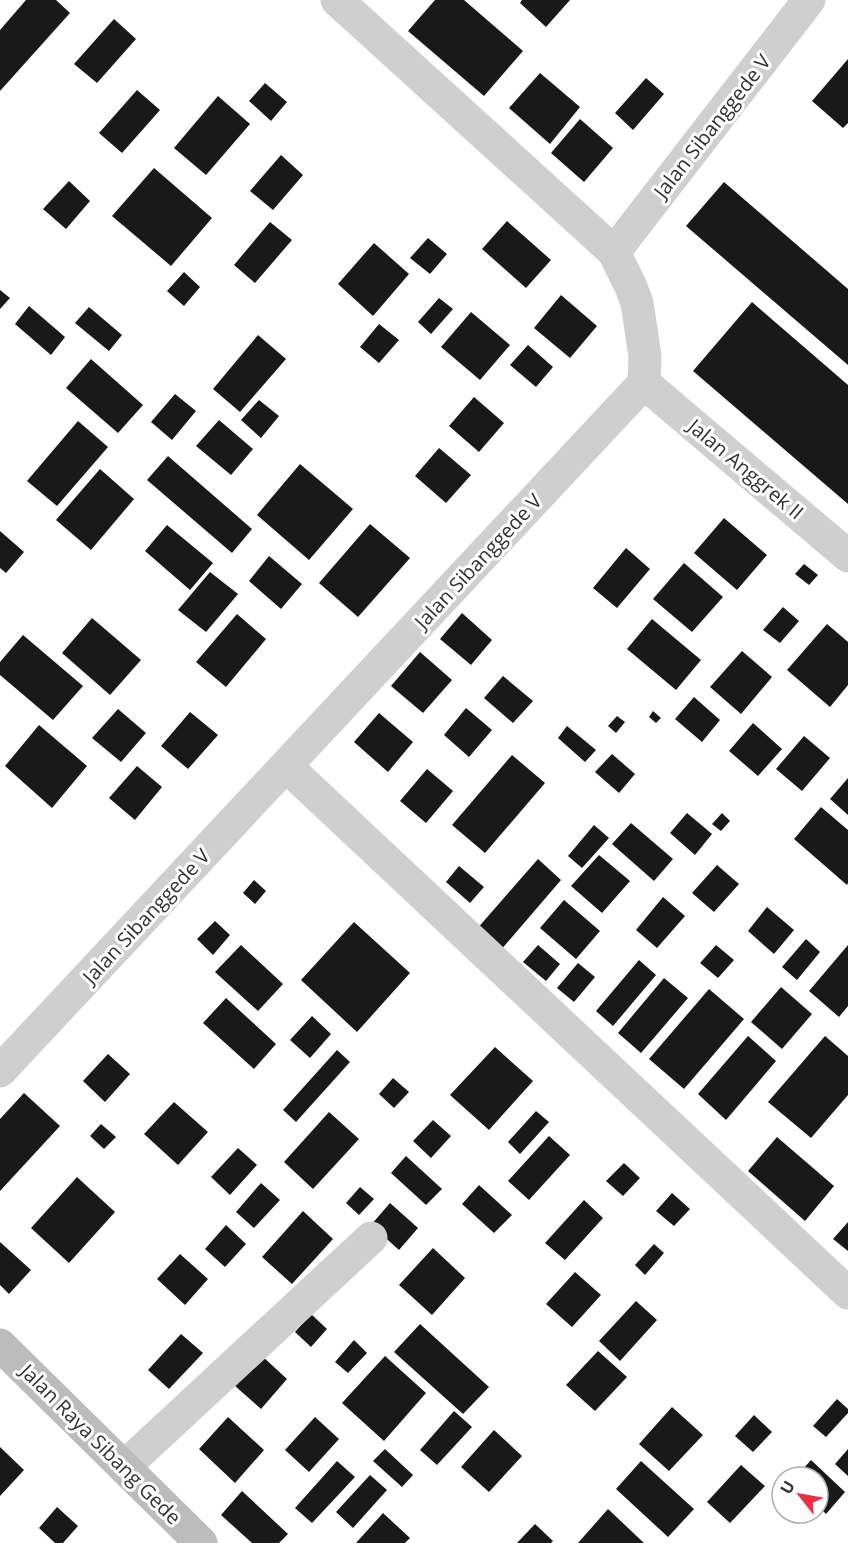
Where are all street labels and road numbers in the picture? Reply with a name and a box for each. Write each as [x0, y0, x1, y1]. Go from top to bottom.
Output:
street label: Jalan Sibanggede V [646, 49, 777, 205]
street label: Jalan Anggrek II [681, 411, 809, 525]
street label: Jalan Sibanggede V [407, 488, 548, 636]
street label: Jalan Sibanggede V [75, 843, 216, 991]
street label: Jalan Raya Sibang Gede [13, 1356, 187, 1530]

